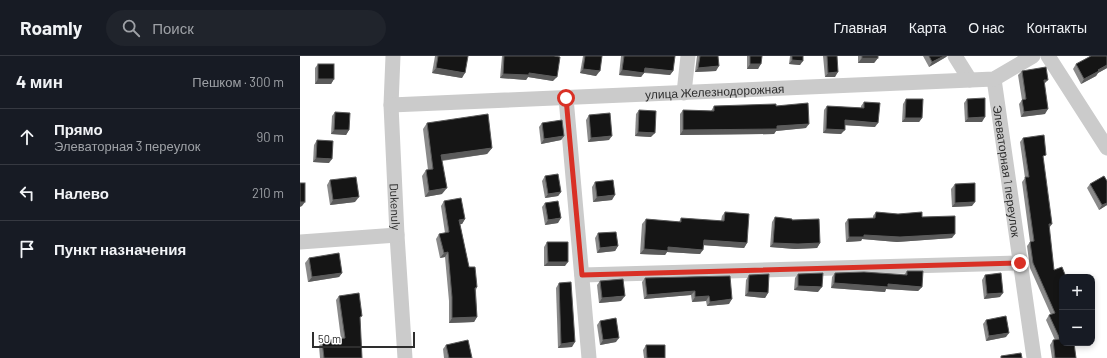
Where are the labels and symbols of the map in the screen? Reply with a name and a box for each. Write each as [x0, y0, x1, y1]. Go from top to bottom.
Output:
street label: улица Железнодорожная [645, 81, 785, 102]
route start [557, 89, 575, 107]
street label: Элеваторная 1 переулок [991, 104, 1024, 239]
street label: Dukenuly [388, 183, 404, 231]
route end [1011, 254, 1029, 272]
scale bar [312, 330, 415, 349]

